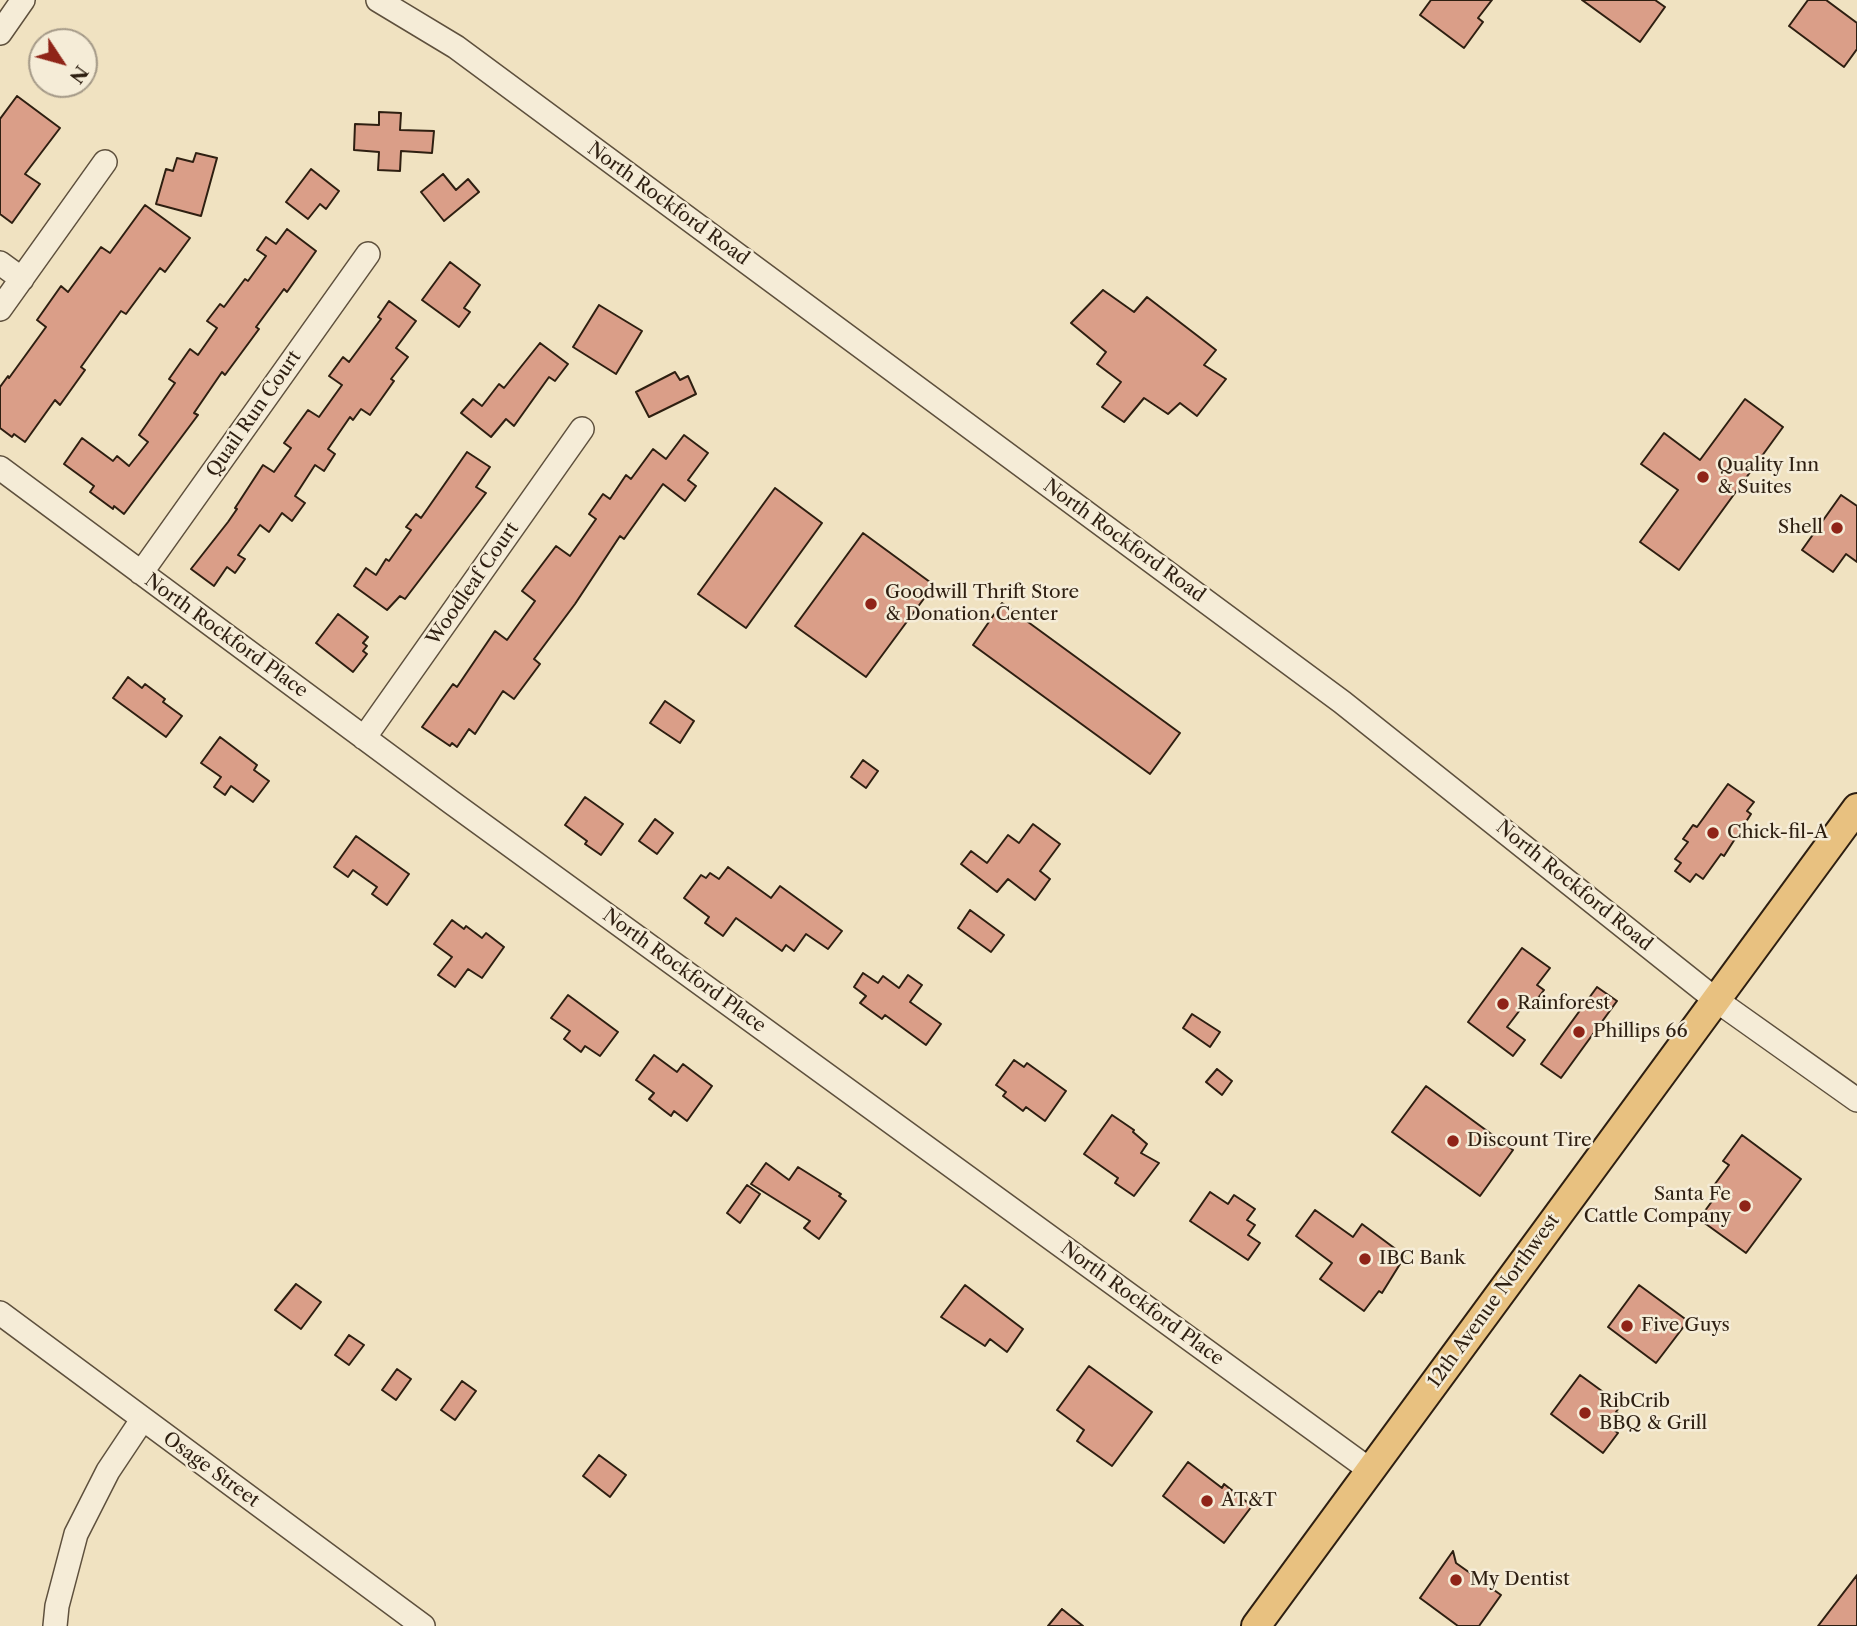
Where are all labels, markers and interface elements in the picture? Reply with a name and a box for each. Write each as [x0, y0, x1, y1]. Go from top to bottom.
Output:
north arrow [28, 28, 98, 98]
text: N [65, 61, 93, 88]
street label: North Rockford Road [583, 138, 753, 270]
street label: Quail Run Court [202, 346, 306, 482]
place label: Quality Inn & Suites [1717, 455, 1819, 499]
marker: Quality Inn & Suites [1695, 469, 1711, 485]
street label: North Rockford Road [1039, 475, 1209, 607]
place label: Shell [1778, 517, 1823, 539]
street label: Woodleaf Court [422, 518, 524, 650]
marker: Shell [1829, 520, 1845, 536]
street label: North Rockford Place [140, 569, 312, 703]
place label: Goodwill Thrift Store & Donation Center [885, 582, 1079, 626]
marker: Goodwill Thrift Store & Donation Center [863, 596, 879, 612]
street label: North Rockford Road [1491, 816, 1657, 956]
place label: Chick-fil-A [1727, 822, 1828, 844]
marker: Chick-fil-A [1705, 825, 1721, 841]
street label: North Rockford Place [598, 904, 770, 1038]
place label: Rainforest [1517, 993, 1610, 1015]
marker: Rainforest [1495, 996, 1511, 1012]
place label: Phillips 66 [1593, 1021, 1688, 1043]
marker: Phillips 66 [1571, 1024, 1587, 1040]
place label: Discount Tire [1467, 1130, 1592, 1152]
marker: Discount Tire [1445, 1133, 1461, 1149]
place label: Santa Fe Cattle Company [1584, 1184, 1731, 1228]
marker: Santa Fe Cattle Company [1737, 1198, 1753, 1214]
street label: 12th Avenue Northwest [1423, 1210, 1565, 1392]
street label: North Rockford Place [1056, 1237, 1228, 1371]
place label: IBC Bank [1379, 1248, 1465, 1270]
marker: IBC Bank [1357, 1251, 1373, 1267]
place label: Five Guys [1641, 1315, 1730, 1337]
marker: Five Guys [1619, 1318, 1635, 1334]
place label: RibCrib BBQ & Grill [1599, 1391, 1707, 1435]
marker: RibCrib BBQ & Grill [1577, 1405, 1593, 1421]
street label: Osage Street [158, 1427, 264, 1513]
place label: AT&T [1221, 1490, 1277, 1512]
marker: AT&T [1199, 1493, 1215, 1509]
place label: My Dentist [1470, 1569, 1570, 1591]
marker: My Dentist [1448, 1572, 1464, 1588]

